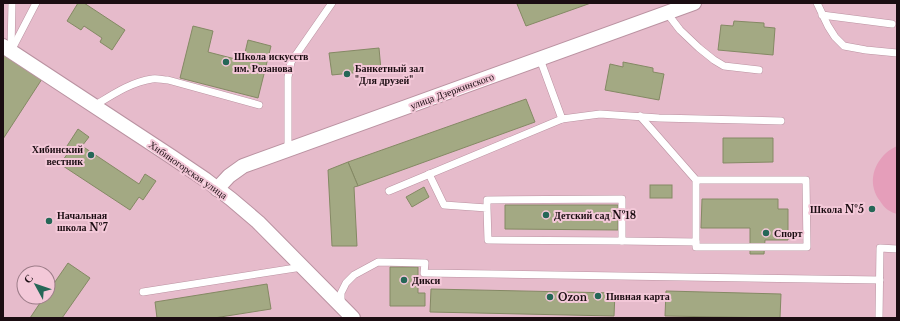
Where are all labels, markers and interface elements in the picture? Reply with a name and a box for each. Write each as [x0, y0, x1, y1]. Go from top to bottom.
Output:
place label: Школа искусств им. Розанова [234, 50, 309, 75]
marker: Школа искусств им. Розанова [221, 57, 231, 67]
place label: Банкетный зал "Для друзей" [355, 62, 424, 87]
marker: Банкетный зал "Для друзей" [342, 69, 352, 79]
street label: улица Дзержинского [408, 70, 496, 112]
street label: Хибиногорская улица [146, 138, 230, 202]
place label: Хибинский вестник [32, 143, 83, 168]
marker: Хибинский вестник [86, 150, 96, 160]
place label: Школа №5 [810, 203, 864, 216]
marker: Школа №5 [867, 204, 877, 214]
place label: Начальная школа №7 [57, 209, 108, 234]
place label: Детский сад №18 [554, 209, 636, 222]
marker: Детский сад №18 [541, 210, 551, 220]
marker: Начальная школа №7 [44, 216, 54, 226]
place label: Спорт [774, 227, 802, 240]
marker: Спорт [761, 228, 771, 238]
north arrow [16, 265, 56, 305]
text: С [20, 271, 36, 286]
place label: Дикси [412, 274, 441, 287]
marker: Дикси [399, 275, 409, 285]
place label: Пивная карта [606, 290, 670, 303]
place label: Ozon [558, 291, 588, 304]
marker: Пивная карта [593, 291, 603, 301]
marker: Ozon [545, 292, 555, 302]

